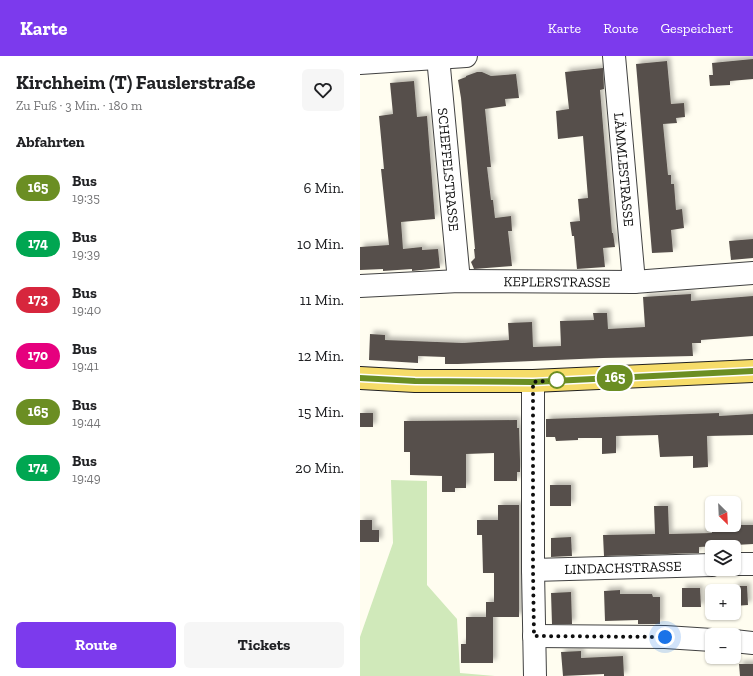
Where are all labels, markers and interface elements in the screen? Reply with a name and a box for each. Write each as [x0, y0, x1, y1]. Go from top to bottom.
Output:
text: Karte [20, 17, 68, 40]
text: Karte [548, 20, 581, 37]
text: Route [603, 20, 638, 37]
text: Gespeichert [660, 20, 733, 37]
button: heart [302, 69, 344, 111]
text: Kirchheim (T) Fauslerstraße [16, 71, 255, 94]
text: Zu Fuß · 3 Min. · 180 m [16, 98, 142, 113]
street label: SCHEFFELSTRASSE [434, 107, 462, 232]
street label: LÄMMLESTRASSE [610, 112, 637, 227]
text: Abfahrten [16, 133, 85, 151]
text: Bus [72, 172, 97, 190]
text: 165 [28, 179, 48, 196]
text: 6 Min. [303, 179, 344, 197]
text: 19:35 [72, 190, 100, 205]
text: Bus [72, 228, 97, 246]
text: 174 [28, 235, 48, 252]
text: 10 Min. [297, 235, 344, 253]
text: 19:39 [72, 246, 100, 261]
street label: KEPLERSTRASSE [503, 273, 610, 291]
text: Bus [72, 284, 97, 302]
text: 173 [28, 291, 48, 308]
text: 11 Min. [300, 291, 344, 309]
text: 19:40 [72, 302, 101, 317]
text: Bus [72, 340, 97, 358]
text: 170 [28, 347, 48, 364]
text: 12 Min. [298, 347, 344, 365]
text: 19:41 [72, 358, 99, 373]
line badge: 165 [592, 365, 638, 391]
text: 165 [605, 369, 625, 386]
unlabelled marker [548, 371, 566, 389]
text: Bus [72, 396, 97, 414]
text: 165 [28, 403, 48, 420]
text: 15 Min. [298, 403, 344, 421]
text: 19:44 [72, 414, 101, 429]
text: Bus [72, 452, 97, 470]
text: 174 [28, 459, 48, 476]
text: 20 Min. [295, 459, 344, 477]
text: 19:49 [72, 470, 101, 485]
north arrow [705, 496, 741, 532]
map controls [705, 496, 741, 664]
button: layers [705, 540, 741, 576]
street label: LINDACHSTRASSE [564, 558, 682, 578]
button: + [705, 584, 741, 620]
button: Route [16, 622, 176, 668]
button: Tickets [184, 622, 344, 668]
your location [655, 627, 675, 647]
button: − [705, 628, 741, 664]

